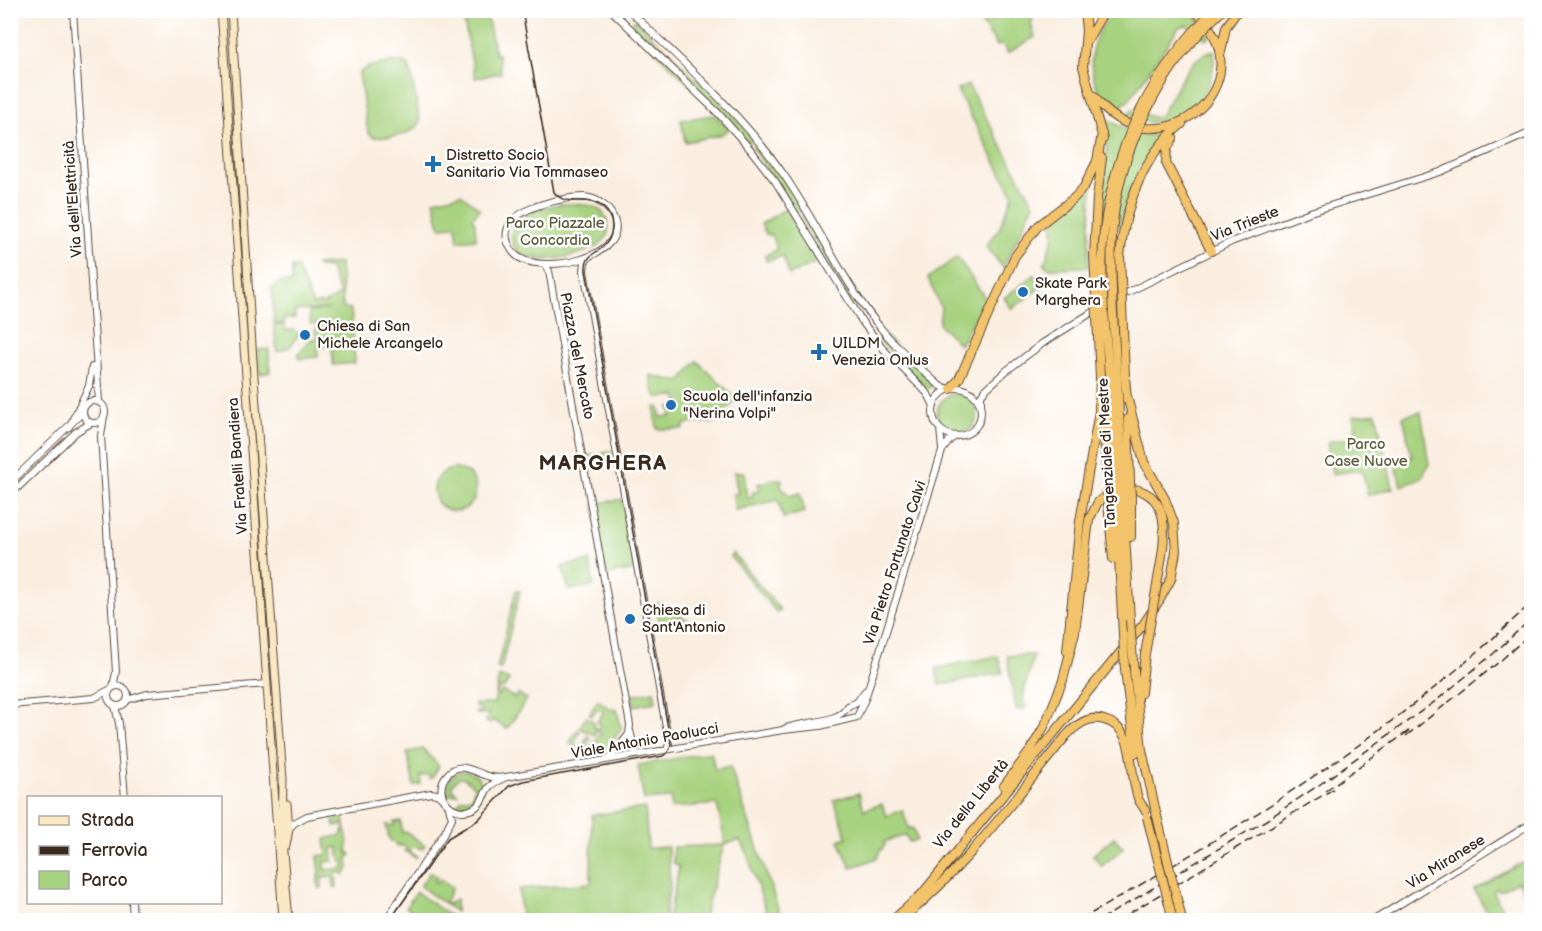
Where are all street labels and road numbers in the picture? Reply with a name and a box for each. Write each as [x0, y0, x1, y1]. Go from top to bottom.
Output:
street label: Via dell'Elettricità [59, 140, 87, 258]
street label: Via Trieste [1208, 202, 1282, 246]
street label: Piazza del Mercato [555, 291, 599, 421]
street label: Tangenziale di Mestre [1094, 378, 1120, 528]
street label: Via Fratelli Bandiera [224, 397, 252, 535]
street label: Via Pietro Fortunato Calvi [859, 478, 931, 648]
street label: Viale Antonio Paolucci [570, 719, 720, 763]
street label: Via della Libertà [929, 755, 1013, 853]
street label: Via Miranese [1403, 830, 1489, 894]

